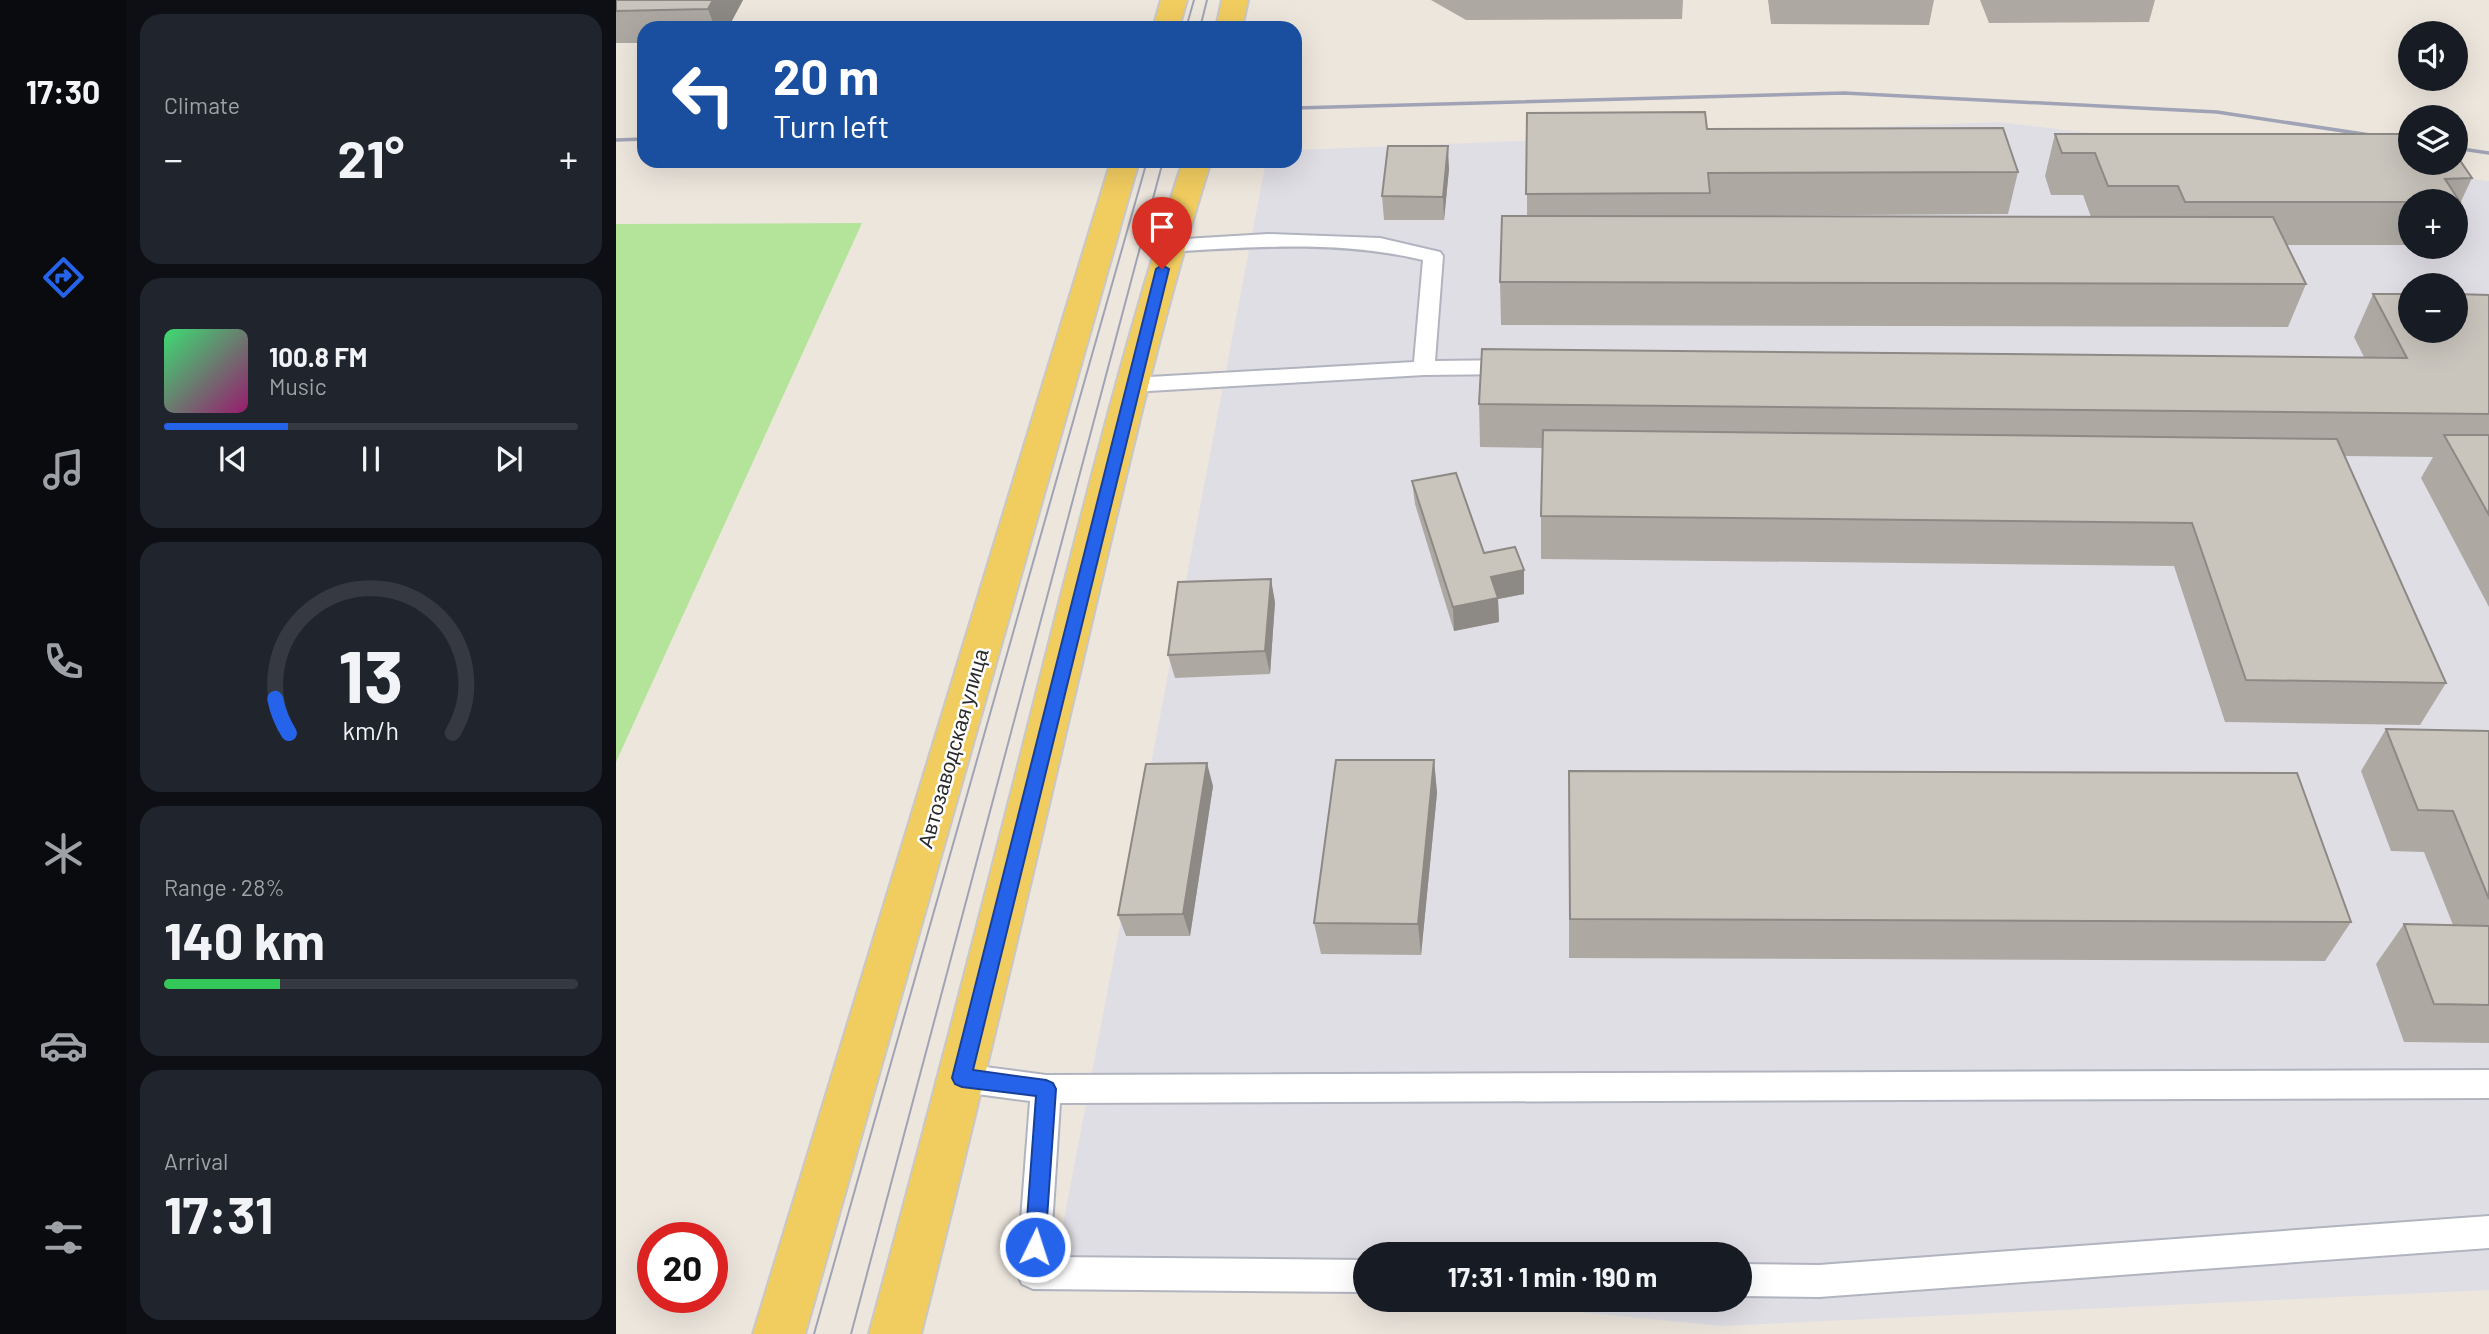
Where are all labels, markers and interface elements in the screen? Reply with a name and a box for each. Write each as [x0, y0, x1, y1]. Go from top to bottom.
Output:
map controls [2398, 21, 2468, 343]
button: sound [2398, 21, 2468, 91]
text: 20 m [773, 46, 879, 105]
icon: left [658, 49, 749, 140]
text: 17:30 [26, 72, 100, 110]
text: Climate [164, 91, 240, 119]
button: layers [2398, 105, 2468, 175]
text: Turn left [773, 106, 890, 144]
text: 21° [338, 126, 404, 188]
text: − [164, 135, 183, 181]
text: + [559, 135, 578, 181]
button: + [2398, 189, 2468, 259]
pin [1132, 197, 1192, 269]
icon: arrive [1143, 208, 1181, 246]
icon: directions [39, 253, 88, 302]
button: − [2398, 273, 2468, 343]
text: 100.8 FM [269, 341, 367, 372]
text: Music [269, 372, 327, 400]
icon: previous [214, 440, 252, 478]
icon: pause [352, 440, 390, 478]
icon: next [490, 440, 528, 478]
icon: music [39, 445, 88, 494]
text: 13 [338, 630, 404, 718]
icon: phone [39, 637, 88, 686]
street label: Автозаводская улица [912, 645, 993, 851]
text: km/h [343, 715, 399, 745]
icon: climate [39, 829, 88, 878]
text: Range · 28% [164, 873, 285, 901]
text: 140 km [164, 908, 325, 970]
icon: car [39, 1021, 88, 1070]
text: Arrival [164, 1147, 228, 1175]
text: 17:31 [164, 1182, 273, 1244]
position arrow [998, 1210, 1072, 1284]
icon: filters [39, 1213, 88, 1262]
speed limit sign: 20 [637, 1222, 728, 1313]
text: 17:31 · 1 min · 190 m [1448, 1261, 1657, 1292]

